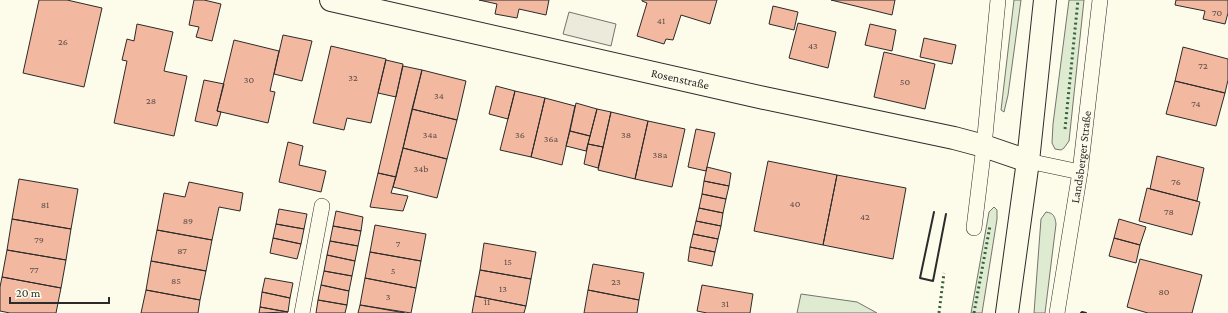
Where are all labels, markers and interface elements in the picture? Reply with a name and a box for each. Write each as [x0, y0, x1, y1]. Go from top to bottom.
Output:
house number: 70 [1212, 7, 1222, 18]
house number: 41 [657, 15, 665, 26]
house number: 26 [58, 36, 68, 47]
house number: 43 [808, 40, 818, 51]
house number: 72 [1198, 60, 1208, 71]
street label: Rosenstraße [650, 66, 711, 92]
house number: 32 [348, 72, 358, 83]
house number: 30 [244, 74, 255, 85]
house number: 50 [900, 76, 911, 87]
house number: 34 [434, 90, 444, 101]
house number: 28 [146, 95, 156, 106]
house number: 74 [1191, 98, 1201, 109]
street label: Landsberger Straße [1068, 110, 1094, 204]
house number: 34a [423, 129, 438, 140]
house number: 36 [515, 129, 525, 140]
house number: 38 [621, 129, 631, 140]
house number: 36a [544, 133, 559, 144]
house number: 38a [653, 149, 668, 160]
house number: 34b [414, 163, 429, 174]
house number: 76 [1171, 176, 1181, 187]
house number: 40 [790, 198, 801, 209]
house number: 81 [41, 199, 49, 210]
house number: 78 [1164, 206, 1174, 217]
house number: 42 [860, 211, 870, 222]
house number: 89 [183, 215, 193, 226]
house number: 79 [34, 234, 44, 245]
house number: 7 [396, 238, 401, 249]
house number: 87 [177, 245, 187, 256]
house number: 15 [504, 256, 512, 267]
house number: 77 [29, 264, 39, 275]
house number: 5 [391, 265, 396, 276]
house number: 85 [171, 275, 181, 286]
house number: 23 [611, 276, 621, 287]
scale bar [10, 279, 109, 305]
house number: 13 [499, 283, 507, 294]
text: 20 m [16, 286, 41, 300]
house number: 80 [1158, 286, 1170, 297]
house number: 3 [386, 291, 391, 302]
house number: 11 [484, 296, 490, 307]
house number: 31 [721, 298, 729, 309]

